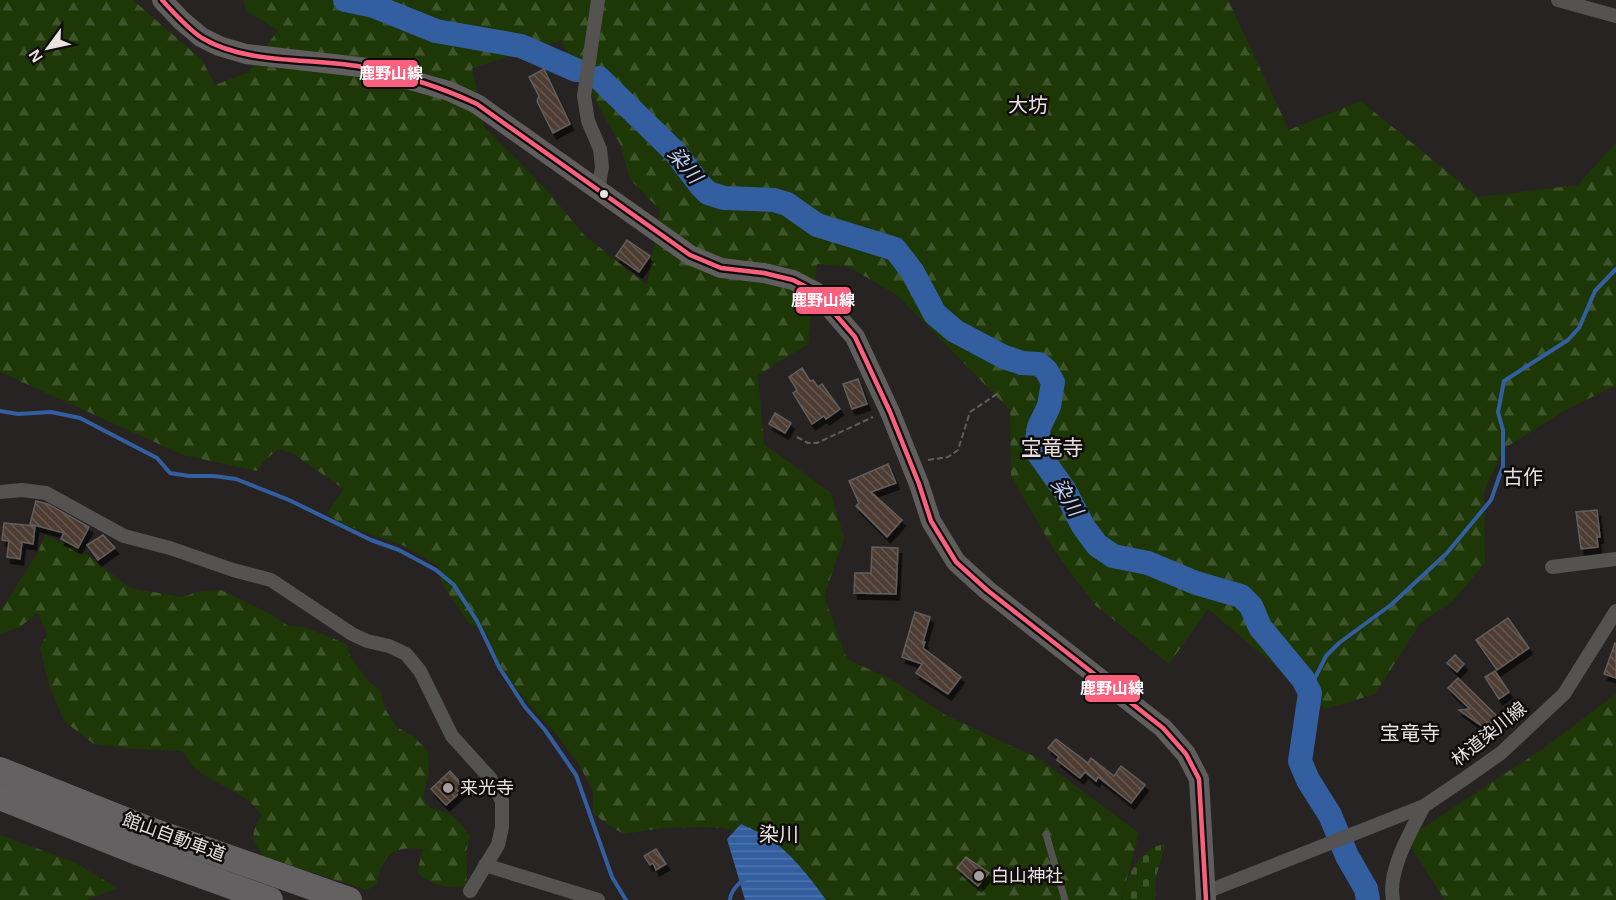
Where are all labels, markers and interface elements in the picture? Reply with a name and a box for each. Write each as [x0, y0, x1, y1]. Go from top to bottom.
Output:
north arrow [18, 18, 78, 78]
text: N [26, 46, 46, 65]
line badge: 鹿野山線 [362, 59, 419, 88]
text: 鹿野山線 [359, 65, 423, 82]
district label: 大坊 [1008, 94, 1048, 116]
water label: 染川 [664, 143, 708, 189]
unlabelled marker [598, 188, 610, 200]
line badge: 鹿野山線 [795, 286, 852, 315]
text: 鹿野山線 [791, 292, 855, 309]
district label: 宝竜寺 [1021, 436, 1084, 459]
district label: 古作 [1503, 466, 1543, 488]
water label: 染川 [1047, 474, 1088, 521]
line badge: 鹿野山線 [1084, 674, 1141, 703]
text: 鹿野山線 [1080, 680, 1144, 697]
street label: 林道染川線 [1448, 698, 1530, 770]
district label: 宝竜寺 [1380, 722, 1440, 744]
place label: 来光寺 [460, 778, 514, 798]
marker: 来光寺 [441, 781, 455, 795]
street label: 館山自動車道 [120, 809, 228, 865]
district label: 染川 [759, 823, 799, 845]
place label: 白山神社 [991, 866, 1063, 886]
marker: 白山神社 [972, 869, 986, 883]

